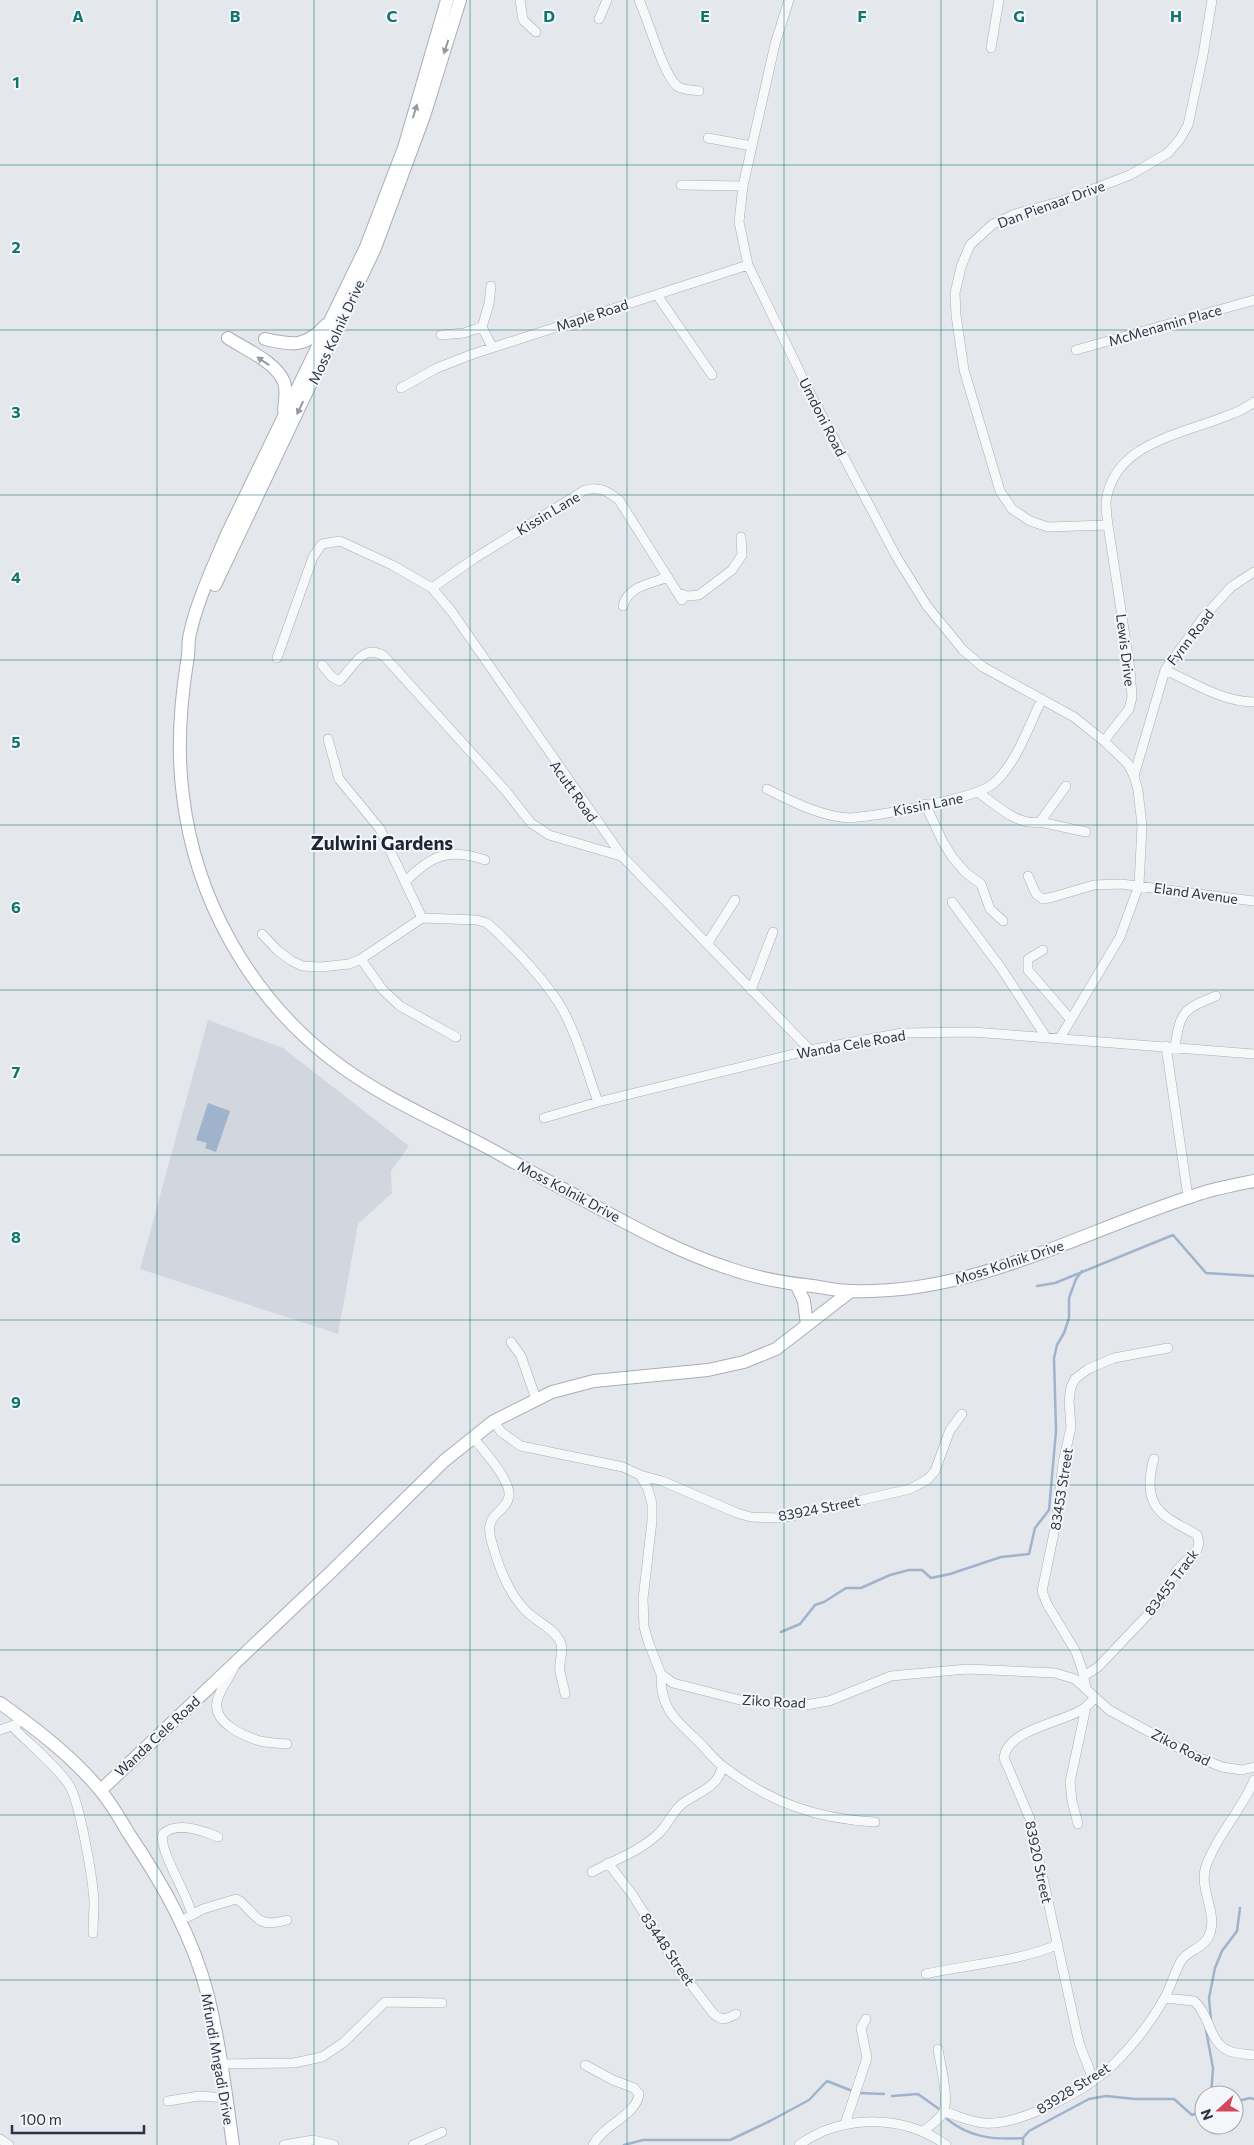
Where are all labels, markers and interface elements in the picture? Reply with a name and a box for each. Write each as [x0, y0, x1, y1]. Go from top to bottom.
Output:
text: A [72, 6, 84, 25]
text: B [230, 6, 241, 25]
text: C [387, 6, 398, 25]
text: D [543, 6, 555, 25]
text: E [700, 6, 710, 25]
text: F [857, 6, 867, 25]
text: G [1013, 6, 1025, 25]
text: H [1170, 6, 1182, 25]
one-way arrow [442, 39, 449, 54]
text: 1 [12, 72, 20, 91]
one-way arrow [411, 103, 419, 118]
street label: Dan Pienaar Drive [995, 177, 1107, 231]
text: 2 [11, 237, 21, 256]
street label: Moss Kolnik Drive [304, 277, 368, 387]
street label: Maple Road [554, 295, 630, 335]
street label: McMenamin Place [1106, 301, 1224, 349]
one-way arrow [256, 356, 270, 366]
street label: Umdoni Road [796, 375, 850, 459]
one-way arrow [296, 401, 304, 415]
text: 3 [11, 402, 21, 421]
street label: Kissin Lane [513, 487, 583, 539]
text: 4 [11, 567, 21, 586]
street label: Fynn Road [1163, 606, 1217, 668]
street label: Lewis Drive [1113, 613, 1139, 687]
text: 5 [11, 732, 21, 751]
street label: Acutt Road [547, 757, 601, 825]
street label: Kissin Lane [892, 789, 964, 819]
district label: Zulwini Gardens [311, 831, 453, 854]
street label: Eland Avenue [1153, 879, 1239, 907]
text: 6 [11, 897, 21, 916]
street label: Wanda Cele Road [795, 1026, 907, 1062]
text: 7 [12, 1062, 21, 1081]
street label: Moss Kolnik Drive [515, 1157, 623, 1225]
text: 8 [11, 1227, 21, 1246]
street label: Moss Kolnik Drive [952, 1236, 1066, 1288]
text: 9 [11, 1392, 21, 1411]
street label: 83453 Street [1046, 1446, 1076, 1531]
street label: 83924 Street [777, 1492, 862, 1524]
street label: 83455 Track [1141, 1545, 1202, 1619]
street label: Ziko Road [742, 1691, 806, 1711]
street label: Wanda Cele Road [111, 1692, 203, 1780]
street label: Ziko Road [1149, 1725, 1213, 1769]
street label: 83920 Street [1022, 1819, 1056, 1905]
street label: 83448 Street [637, 1909, 699, 1989]
street label: Mfundi Mngadi Drive [198, 1992, 238, 2126]
street label: 83928 Street [1033, 2059, 1113, 2117]
north arrow [1194, 2085, 1244, 2135]
scale bar [12, 2102, 145, 2134]
text: N [1197, 2107, 1216, 2123]
text: 100 m [20, 2110, 62, 2128]

